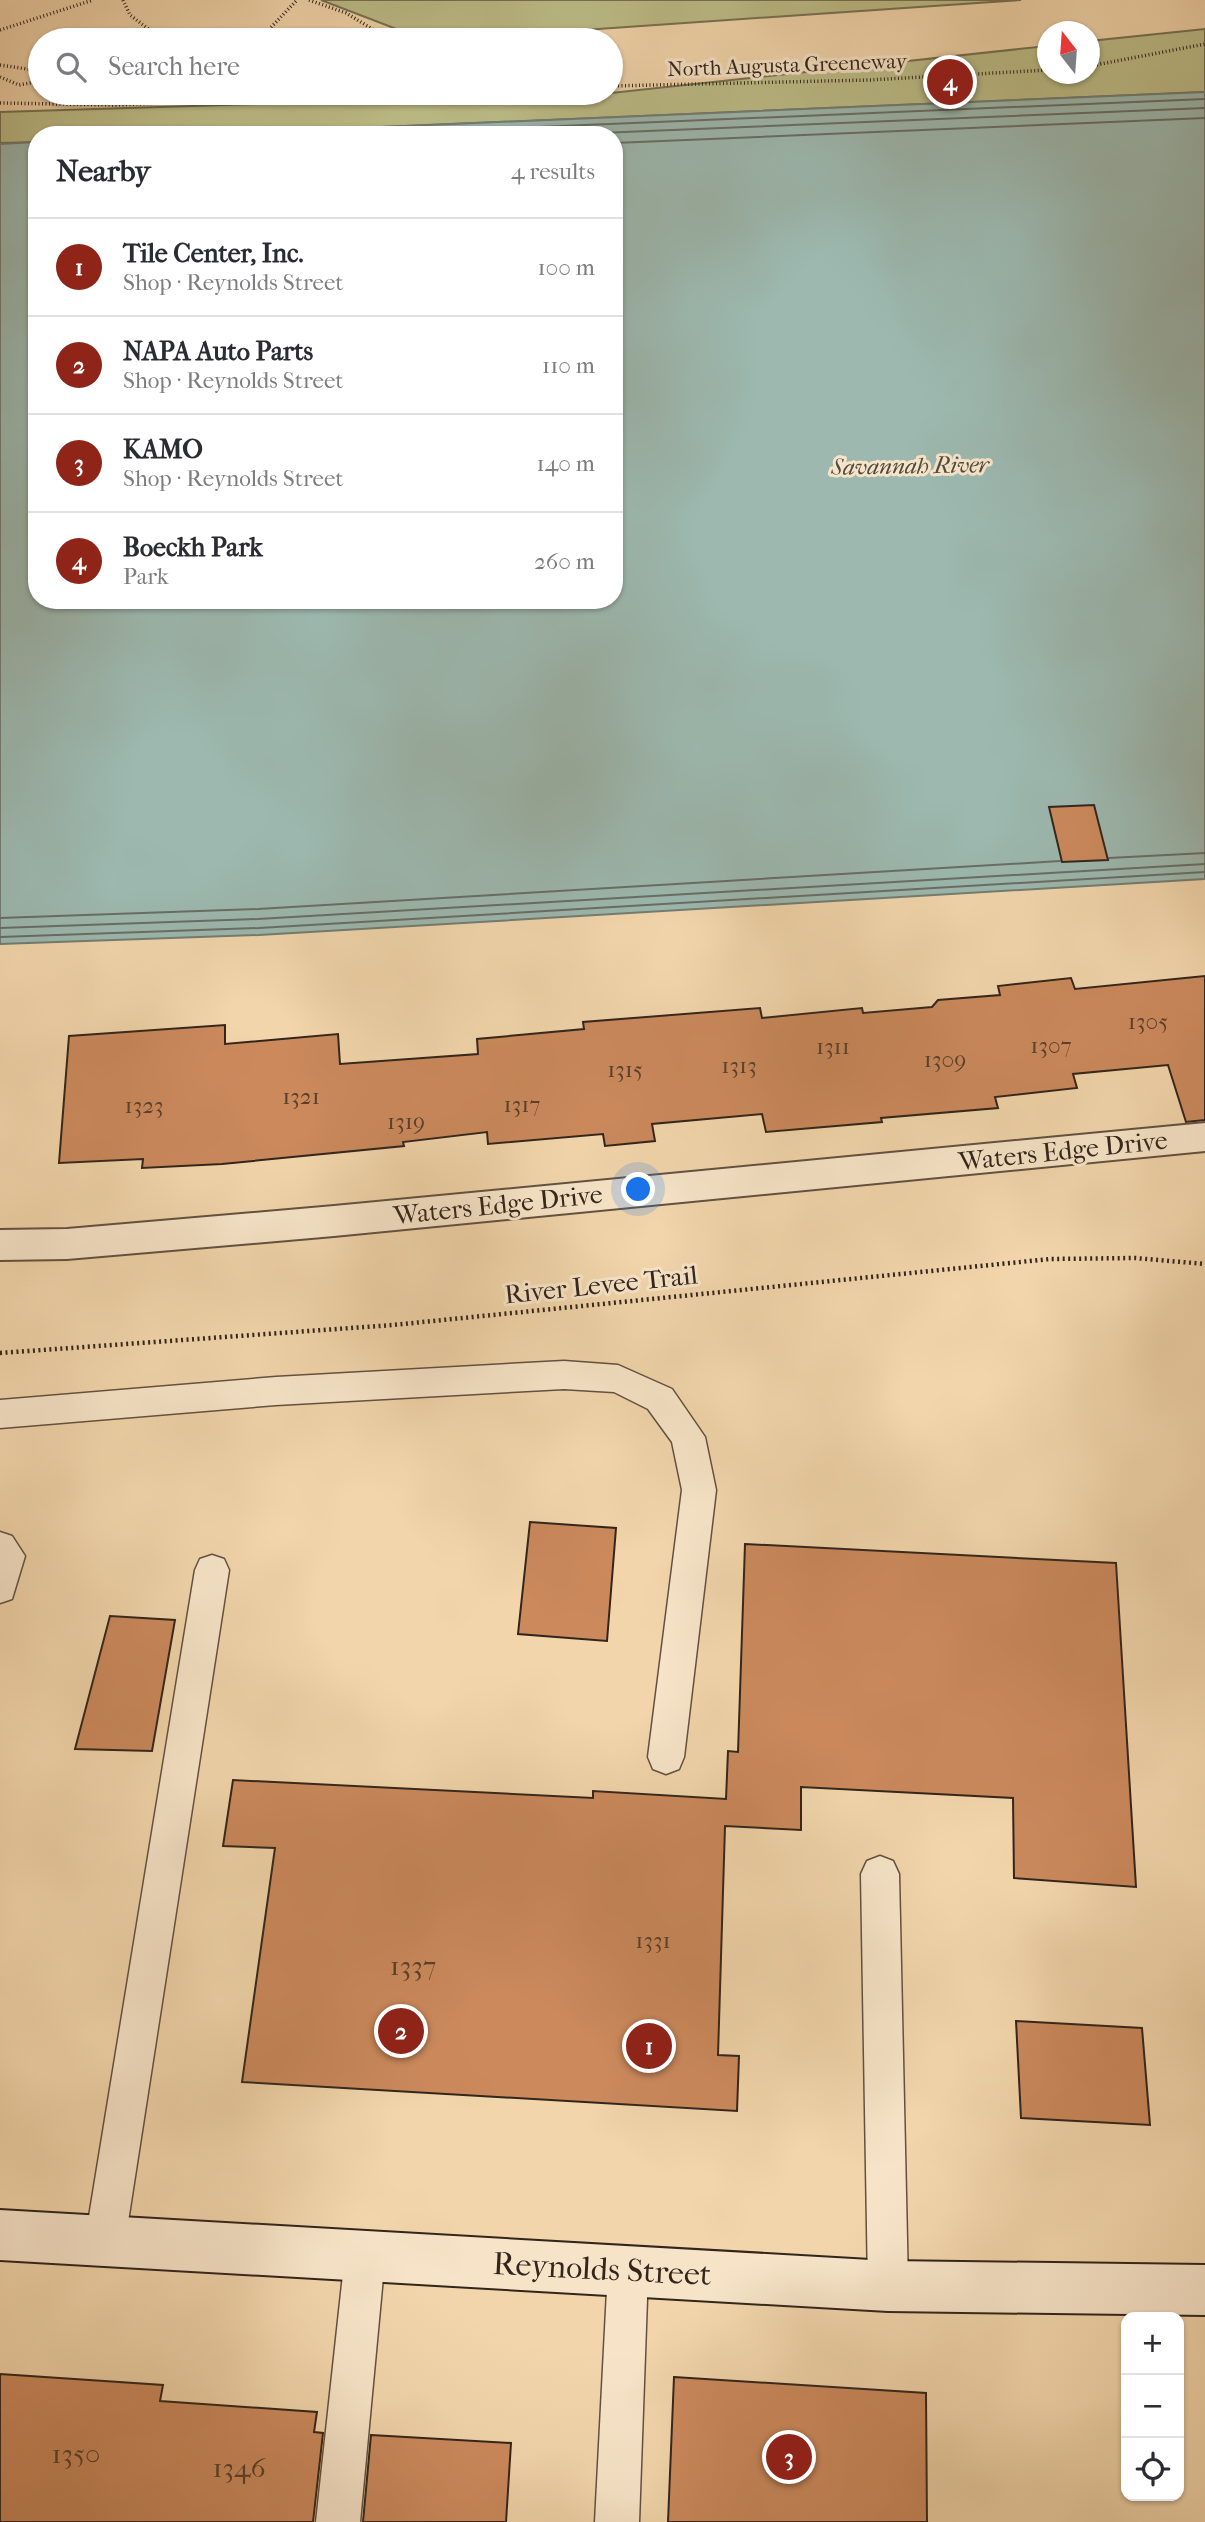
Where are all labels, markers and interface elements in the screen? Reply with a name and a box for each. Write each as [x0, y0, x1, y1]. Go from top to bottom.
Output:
north arrow [1037, 21, 1100, 84]
search box [28, 28, 623, 105]
icon: search [52, 48, 90, 86]
street label: North Augusta Greeneway [667, 49, 908, 81]
text: Search here [108, 51, 240, 82]
pin: 4 [927, 56, 973, 108]
text: Nearby [56, 154, 151, 189]
text: 4 results [511, 158, 595, 185]
text: Tile Center, Inc. [123, 238, 303, 269]
text: 1 [75, 254, 83, 281]
text: 100 m [537, 254, 595, 281]
text: Shop · Reynolds Street [123, 269, 344, 296]
text: NAPA Auto Parts [123, 336, 313, 367]
text: 2 [73, 352, 85, 379]
text: 110 m [542, 352, 595, 379]
text: Shop · Reynolds Street [123, 367, 344, 394]
text: KAMO [123, 434, 203, 465]
text: 3 [74, 450, 84, 477]
text: 140 m [536, 450, 595, 477]
water label: Savannah River [830, 451, 991, 481]
text: Shop · Reynolds Street [123, 465, 344, 492]
text: Boeckh Park [123, 532, 263, 563]
text: 4 [72, 548, 86, 575]
text: 260 m [534, 548, 595, 575]
text: Park [123, 563, 169, 590]
house number: 1305 [1128, 1008, 1168, 1035]
house number: 1307 [1030, 1032, 1072, 1059]
house number: 1311 [816, 1033, 850, 1060]
house number: 1309 [924, 1046, 966, 1073]
house number: 1313 [721, 1052, 757, 1079]
house number: 1315 [607, 1056, 643, 1083]
house number: 1321 [282, 1083, 320, 1110]
house number: 1317 [504, 1091, 540, 1118]
house number: 1323 [125, 1092, 163, 1119]
house number: 1319 [387, 1108, 425, 1135]
street label: Waters Edge Drive [956, 1125, 1169, 1177]
your location [621, 1172, 655, 1206]
street label: Waters Edge Drive [391, 1179, 604, 1231]
street label: River Levee Trail [503, 1259, 699, 1311]
house number: 1331 [635, 1927, 671, 1954]
house number: 1337 [390, 1949, 436, 1982]
pin: 2 [378, 2005, 424, 2057]
pin: 1 [626, 2020, 672, 2072]
street label: Reynolds Street [492, 2245, 713, 2293]
map controls [1121, 2312, 1184, 2501]
button: + [1121, 2312, 1184, 2375]
button: − [1121, 2375, 1184, 2438]
pin: 3 [766, 2431, 812, 2483]
house number: 1350 [52, 2437, 100, 2470]
button: locate [1121, 2438, 1184, 2501]
house number: 1346 [212, 2451, 266, 2484]

